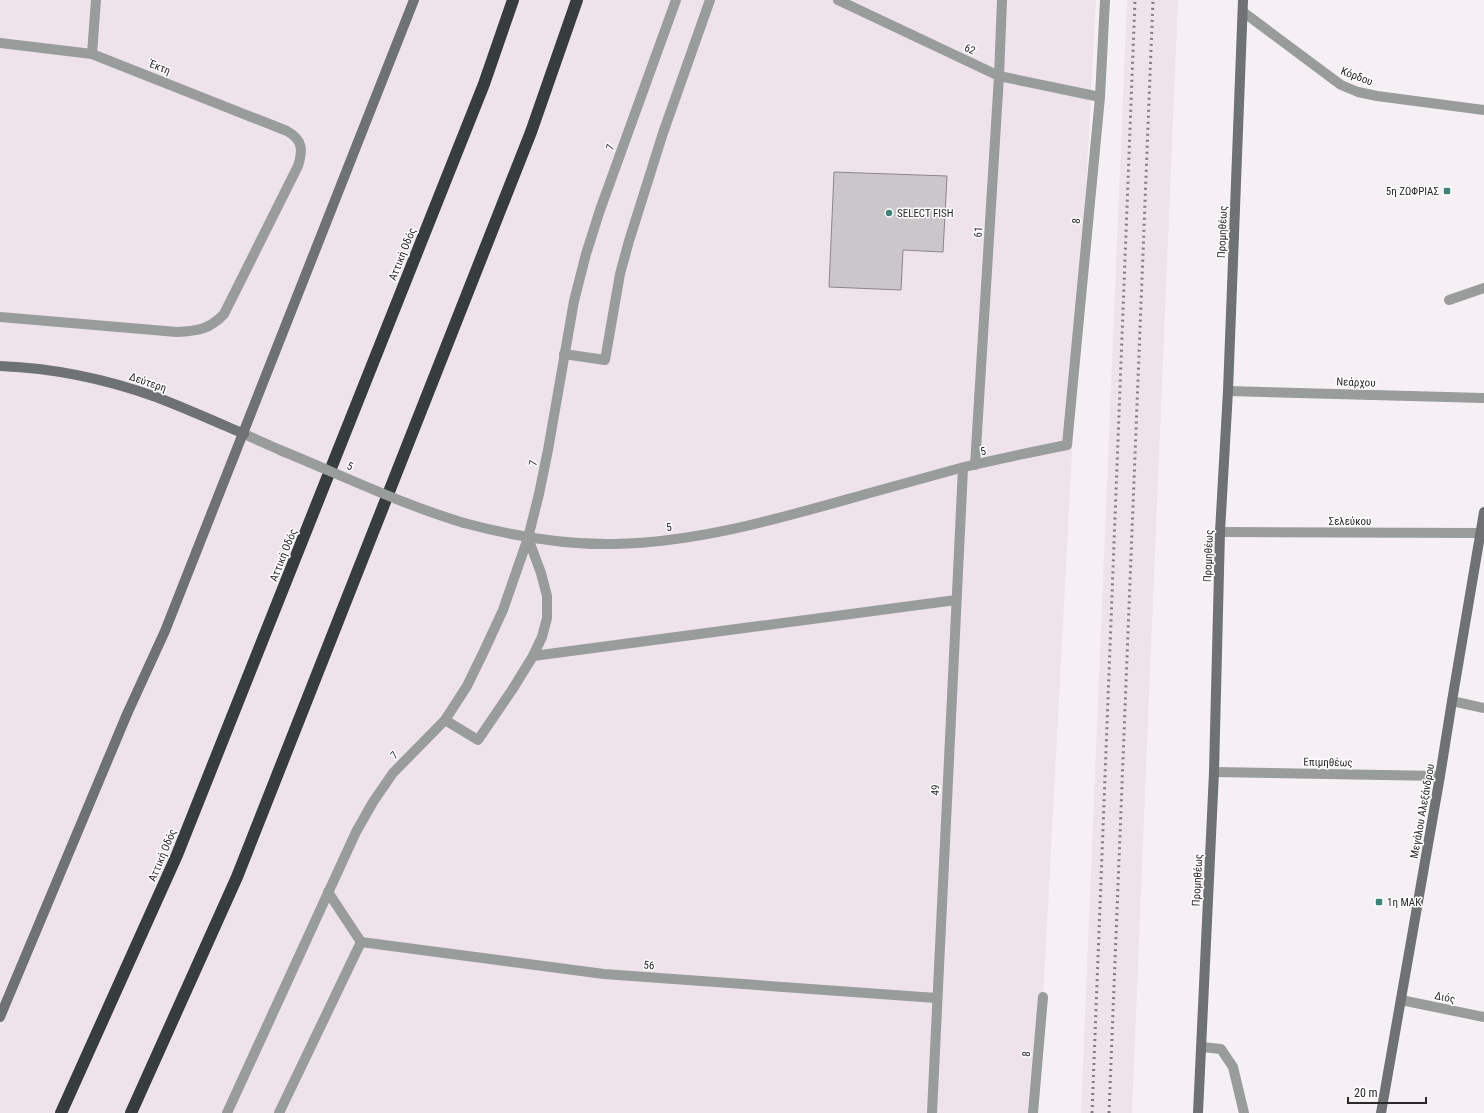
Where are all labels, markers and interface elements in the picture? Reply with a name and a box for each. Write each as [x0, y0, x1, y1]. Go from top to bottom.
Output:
street label: 62 [962, 41, 977, 58]
street label: Έκτη [146, 57, 172, 78]
street label: Κόρδου [1339, 64, 1375, 88]
street label: 7 [603, 142, 618, 152]
place label: 5η ΖΩΦΡΙΑΣ [1386, 185, 1439, 198]
marker: 5η ΖΩΦΡΙΑΣ [1442, 186, 1452, 196]
street label: Προμηθέως [1215, 206, 1230, 258]
place label: SELECT FISH [897, 207, 954, 220]
marker: SELECT FISH [884, 208, 894, 218]
street label: 8 [1070, 218, 1083, 224]
street label: Αττική Οδός [386, 226, 419, 282]
street label: 61 [972, 226, 985, 238]
street label: Δεύτερη [128, 370, 168, 395]
street label: Νεάρχου [1336, 375, 1376, 390]
street label: 5 [979, 445, 987, 458]
street label: 5 [345, 459, 355, 474]
street label: 7 [527, 459, 540, 467]
street label: Σελεύκου [1329, 515, 1371, 528]
street label: 5 [665, 521, 673, 534]
street label: Αττική Οδός [267, 527, 300, 583]
street label: Προμηθέως [1201, 530, 1216, 582]
street label: 7 [388, 749, 401, 762]
street label: Επιμηθέως [1303, 756, 1353, 769]
street label: Μεγάλου Αλεξάνδρου [1408, 763, 1437, 859]
street label: 49 [929, 784, 942, 796]
street label: Αττική Οδός [146, 827, 179, 883]
street label: Προμηθέως [1190, 853, 1205, 907]
place label: 1η ΜΑΚ [1387, 896, 1421, 909]
marker: 1η ΜΑΚ [1374, 897, 1384, 907]
street label: 56 [643, 959, 655, 972]
street label: Διός [1433, 989, 1456, 1006]
street label: 8 [1020, 1051, 1033, 1057]
scale bar [1348, 1079, 1426, 1105]
text: 20 m [1354, 1086, 1378, 1100]

